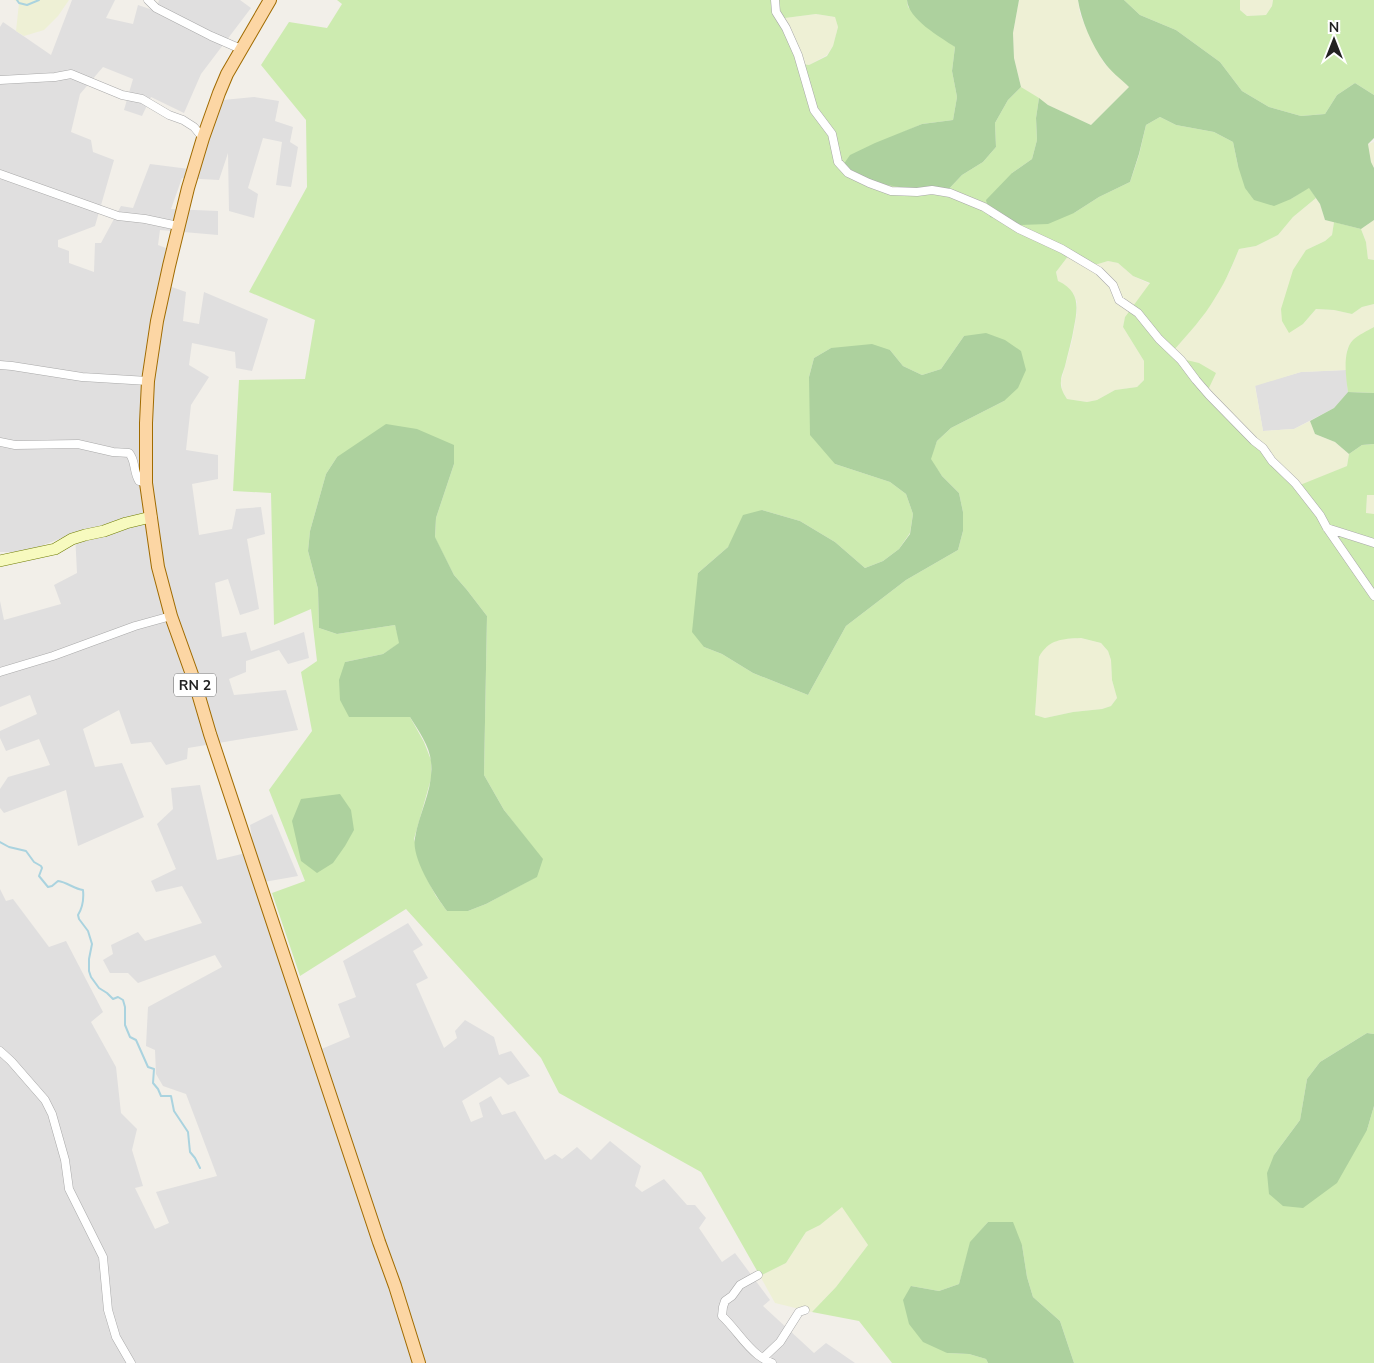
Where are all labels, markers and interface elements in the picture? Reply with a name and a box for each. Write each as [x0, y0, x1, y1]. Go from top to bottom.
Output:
north arrow [1309, 15, 1359, 65]
text: N [1329, 18, 1339, 37]
road number: RN 2 [174, 674, 216, 696]

